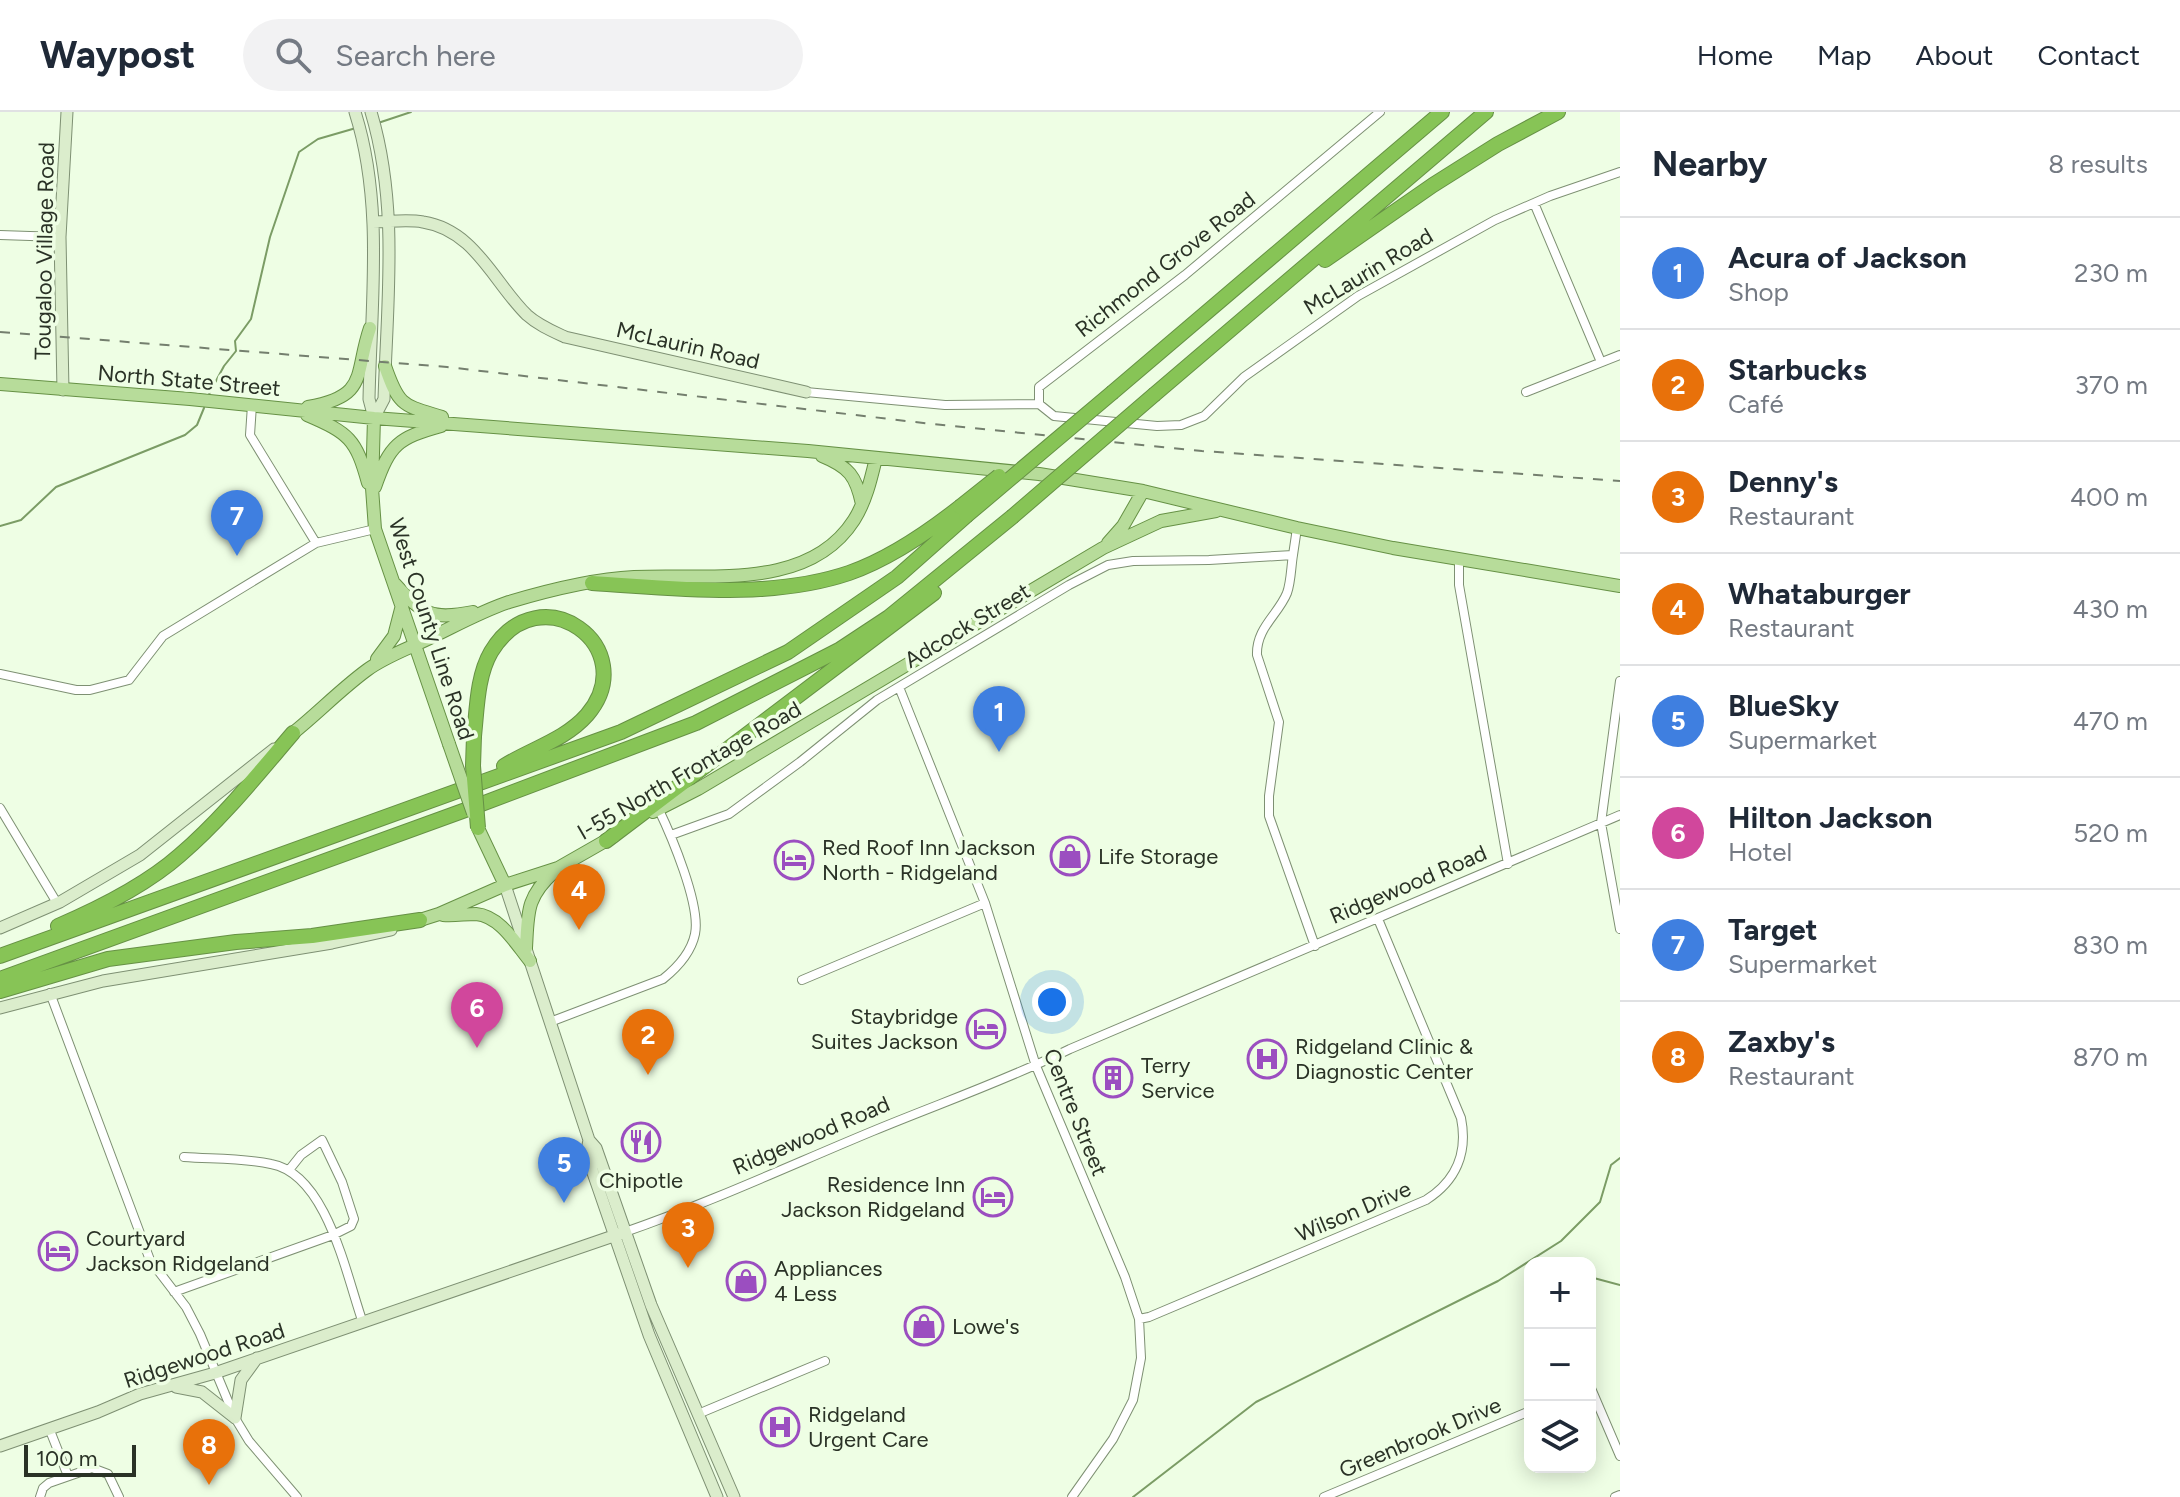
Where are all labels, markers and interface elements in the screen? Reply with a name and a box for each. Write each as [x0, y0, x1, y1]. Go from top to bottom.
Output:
search box [243, 19, 803, 91]
text: Waypost [40, 32, 195, 78]
icon: search [271, 33, 315, 77]
text: Search here [335, 37, 496, 74]
text: Home [1697, 38, 1773, 72]
text: Map [1817, 38, 1872, 72]
text: About [1916, 38, 1993, 72]
text: Contact [2037, 38, 2140, 72]
street label: Tougaloo Village Road [29, 142, 60, 360]
text: Nearby [1652, 144, 1767, 185]
text: 8 results [2048, 148, 2148, 180]
street label: Richmond Grove Road [1070, 186, 1261, 343]
street label: McLaurin Road [1299, 222, 1438, 321]
text: Acura of Jackson [1728, 239, 1967, 276]
text: 1 [1673, 257, 1683, 289]
text: 230 m [2074, 257, 2148, 289]
text: Shop [1728, 276, 1789, 308]
street label: McLaurin Road [614, 316, 762, 375]
text: Starbucks [1728, 351, 1867, 388]
street label: North State Street [96, 359, 282, 402]
text: 2 [1670, 369, 1686, 401]
text: 370 m [2075, 369, 2148, 401]
text: Café [1728, 388, 1784, 420]
text: Denny's [1728, 463, 1838, 500]
text: 3 [1671, 481, 1685, 513]
text: 400 m [2070, 481, 2148, 513]
pin: 7 [211, 490, 263, 556]
text: Restaurant [1728, 500, 1855, 532]
street label: West County Line Road [383, 515, 480, 743]
text: Whataburger [1728, 575, 1911, 612]
street label: Adcock Street [899, 577, 1035, 674]
text: 4 [1670, 593, 1686, 625]
text: 430 m [2072, 593, 2148, 625]
text: Restaurant [1728, 612, 1855, 644]
pin: 1 [973, 686, 1025, 752]
text: BlueSky [1728, 687, 1839, 724]
street label: I-55 North Frontage Road [573, 695, 806, 846]
text: 5 [1670, 705, 1686, 737]
text: 470 m [2073, 705, 2148, 737]
text: Supermarket [1728, 724, 1877, 756]
text: Hilton Jackson [1728, 799, 1933, 836]
text: 6 [1670, 817, 1686, 849]
text: 520 m [2073, 817, 2148, 849]
place label: Red Roof Inn Jackson North - Ridgeland [822, 834, 1035, 886]
shop icon: Life Storage [1049, 835, 1091, 877]
text: Hotel [1728, 836, 1792, 868]
hotel icon: Red Roof Inn Jackson North - Ridgeland [773, 839, 815, 881]
street label: Ridgewood Road [1326, 839, 1491, 930]
place label: Life Storage [1098, 843, 1218, 870]
pin: 4 [553, 864, 605, 930]
text: Target [1728, 911, 1818, 948]
text: 7 [1671, 929, 1685, 961]
text: 830 m [2073, 929, 2148, 961]
text: Supermarket [1728, 948, 1877, 980]
pin: 6 [451, 982, 503, 1048]
your location [1032, 982, 1072, 1022]
place label: Staybridge Suites Jackson [811, 1003, 958, 1055]
hotel icon: Staybridge Suites Jackson [965, 1008, 1007, 1050]
pin: 2 [622, 1009, 674, 1075]
text: Zaxby's [1728, 1023, 1835, 1060]
place label: Ridgeland Clinic & Diagnostic Center [1295, 1033, 1474, 1085]
hospital icon: Ridgeland Clinic & Diagnostic Center [1246, 1038, 1288, 1080]
text: 8 [1670, 1041, 1686, 1073]
text: 870 m [2073, 1041, 2148, 1073]
street label: Centre Street [1038, 1045, 1113, 1180]
place label: Terry Service [1141, 1052, 1214, 1104]
building icon: Terry Service [1092, 1057, 1134, 1099]
text: Restaurant [1728, 1060, 1855, 1092]
street label: Ridgewood Road [729, 1090, 894, 1181]
restaurant icon: Chipotle [620, 1121, 662, 1163]
pin: 5 [538, 1137, 590, 1203]
place label: Chipotle [599, 1167, 683, 1194]
place label: Residence Inn Jackson Ridgeland [781, 1171, 965, 1223]
street label: Wilson Drive [1291, 1175, 1415, 1248]
hotel icon: Residence Inn Jackson Ridgeland [972, 1176, 1014, 1218]
pin: 3 [662, 1202, 714, 1268]
place label: Courtyard Jackson Ridgeland [86, 1225, 270, 1277]
hotel icon: Courtyard Jackson Ridgeland [37, 1230, 79, 1272]
place label: Appliances 4 Less [774, 1255, 883, 1307]
map controls [1524, 1257, 1596, 1473]
button: + [1524, 1257, 1596, 1329]
shop icon: Appliances 4 Less [725, 1260, 767, 1302]
shop icon: Lowe's [903, 1305, 945, 1347]
place label: Lowe's [952, 1313, 1020, 1340]
street label: Ridgewood Road [120, 1317, 288, 1394]
button: − [1524, 1329, 1596, 1401]
street label: Greenbrook Drive [1335, 1391, 1505, 1484]
place label: Ridgeland Urgent Care [808, 1401, 928, 1453]
button: layers [1524, 1401, 1596, 1473]
hospital icon: Ridgeland Urgent Care [759, 1406, 801, 1448]
pin: 8 [183, 1419, 235, 1485]
scale bar [24, 1441, 136, 1477]
text: 100 m [36, 1445, 97, 1472]

